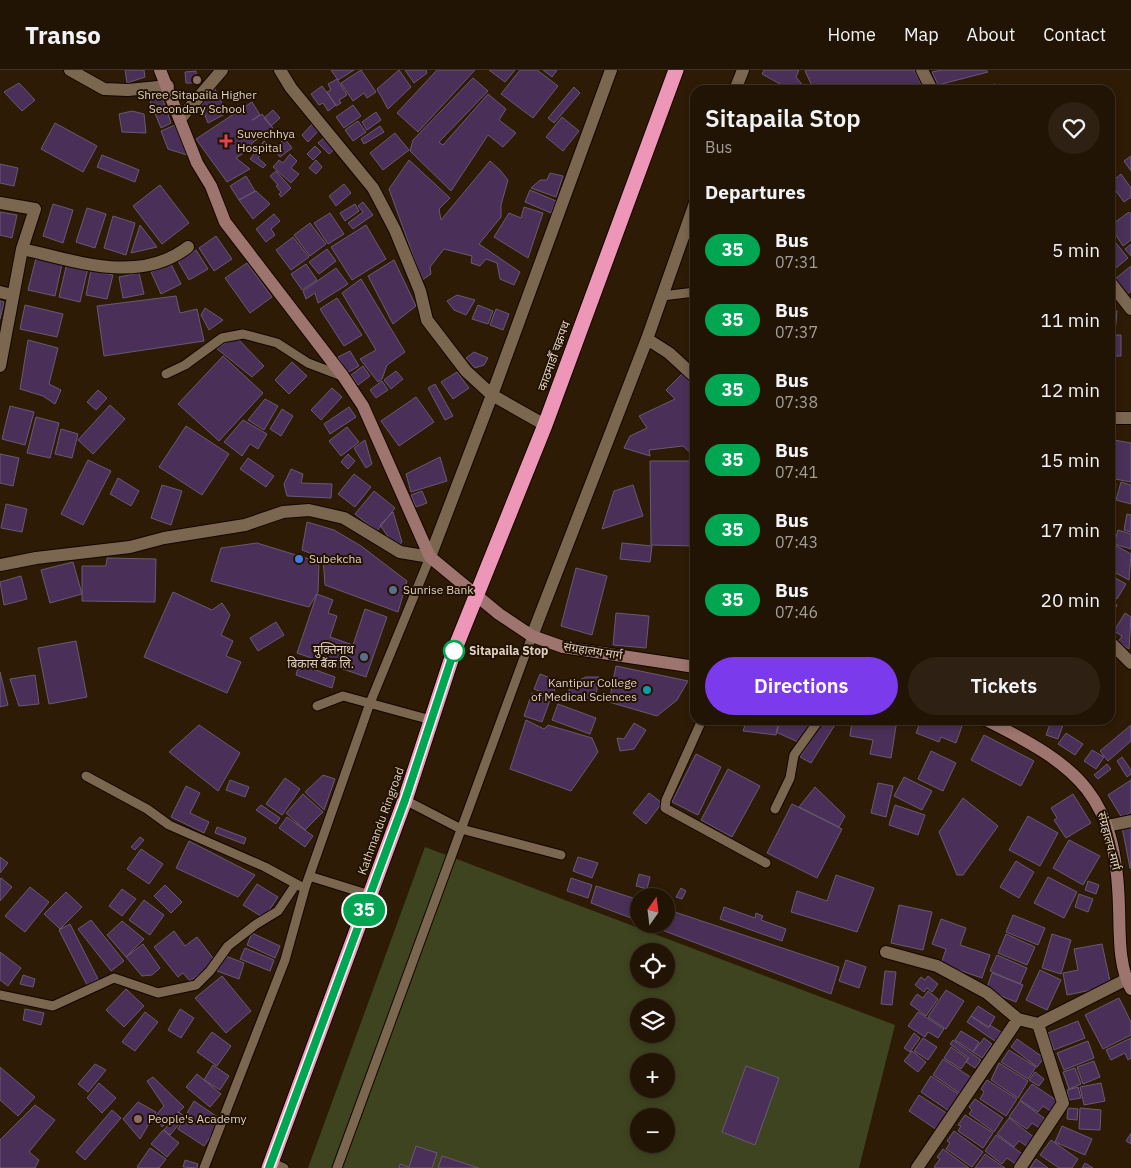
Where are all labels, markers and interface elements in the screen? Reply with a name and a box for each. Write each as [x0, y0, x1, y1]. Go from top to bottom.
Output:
text: Transo [25, 19, 101, 51]
text: Home [828, 23, 876, 46]
text: Map [904, 23, 939, 46]
text: About [967, 23, 1015, 46]
text: Contact [1043, 23, 1106, 46]
marker: Shree Sitapaila Higher Secondary School [191, 74, 203, 86]
place label: Shree Sitapaila Higher Secondary School [137, 87, 257, 116]
text: Sitapaila Stop [705, 102, 861, 134]
button: heart [1048, 102, 1100, 154]
place label: Suvechhya Hospital [237, 126, 296, 155]
marker: Suvechhya Hospital [219, 134, 233, 148]
text: Bus [705, 137, 732, 157]
text: Departures [705, 180, 805, 204]
text: Bus [775, 228, 809, 252]
text: 35 [722, 238, 743, 261]
text: 5 min [1052, 238, 1100, 262]
text: 07:31 [775, 252, 818, 272]
text: Bus [775, 298, 809, 322]
text: 35 [722, 308, 743, 331]
text: 11 min [1041, 308, 1100, 332]
street label: काठमाडाैँ चक्रपथ [534, 319, 573, 393]
text: 07:37 [775, 322, 818, 342]
text: Bus [775, 368, 809, 392]
text: 35 [722, 378, 743, 401]
text: 12 min [1041, 378, 1100, 402]
text: 07:38 [775, 392, 818, 412]
text: Bus [775, 438, 809, 462]
text: 35 [722, 448, 743, 471]
text: 15 min [1041, 448, 1100, 472]
text: 07:41 [775, 462, 818, 482]
text: Bus [775, 508, 809, 532]
text: 35 [722, 518, 743, 541]
text: 17 min [1041, 518, 1100, 542]
text: 07:43 [775, 532, 818, 552]
place label: Subekcha [309, 551, 362, 566]
marker: Subekcha [293, 553, 305, 565]
text: Bus [775, 578, 809, 602]
place label: Sunrise Bank [403, 582, 474, 597]
marker: Sunrise Bank [387, 584, 399, 596]
text: 35 [722, 588, 743, 611]
text: 20 min [1041, 588, 1100, 612]
text: 07:46 [775, 602, 818, 622]
street label: संग्रहालय मार्ग [563, 638, 625, 663]
marker: Sitapaila Stop [443, 640, 465, 662]
place label: मुक्तिनाथ बिकास बैंक लि. [287, 642, 354, 671]
place label: Sitapaila Stop [469, 643, 548, 658]
marker: मुक्तिनाथ बिकास बैंक लि. [358, 651, 370, 663]
button: Directions [705, 657, 898, 715]
button: Tickets [908, 657, 1100, 715]
place label: Kantipur College of Medical Sciences [531, 675, 637, 704]
marker: Kantipur College of Medical Sciences [641, 684, 653, 696]
street label: Kathmandu Ringroad [354, 765, 407, 877]
street label: संग्रहालय मार्ग [1095, 810, 1125, 872]
north arrow [630, 888, 675, 932]
map controls [630, 888, 675, 1153]
line badge: 35 [342, 894, 386, 926]
text: 35 [353, 898, 375, 921]
button: locate [630, 943, 675, 988]
button: layers [630, 998, 675, 1043]
button: + [630, 1053, 675, 1098]
button: − [630, 1108, 675, 1153]
place label: People's Academy [148, 1111, 247, 1126]
marker: People's Academy [132, 1113, 144, 1125]

